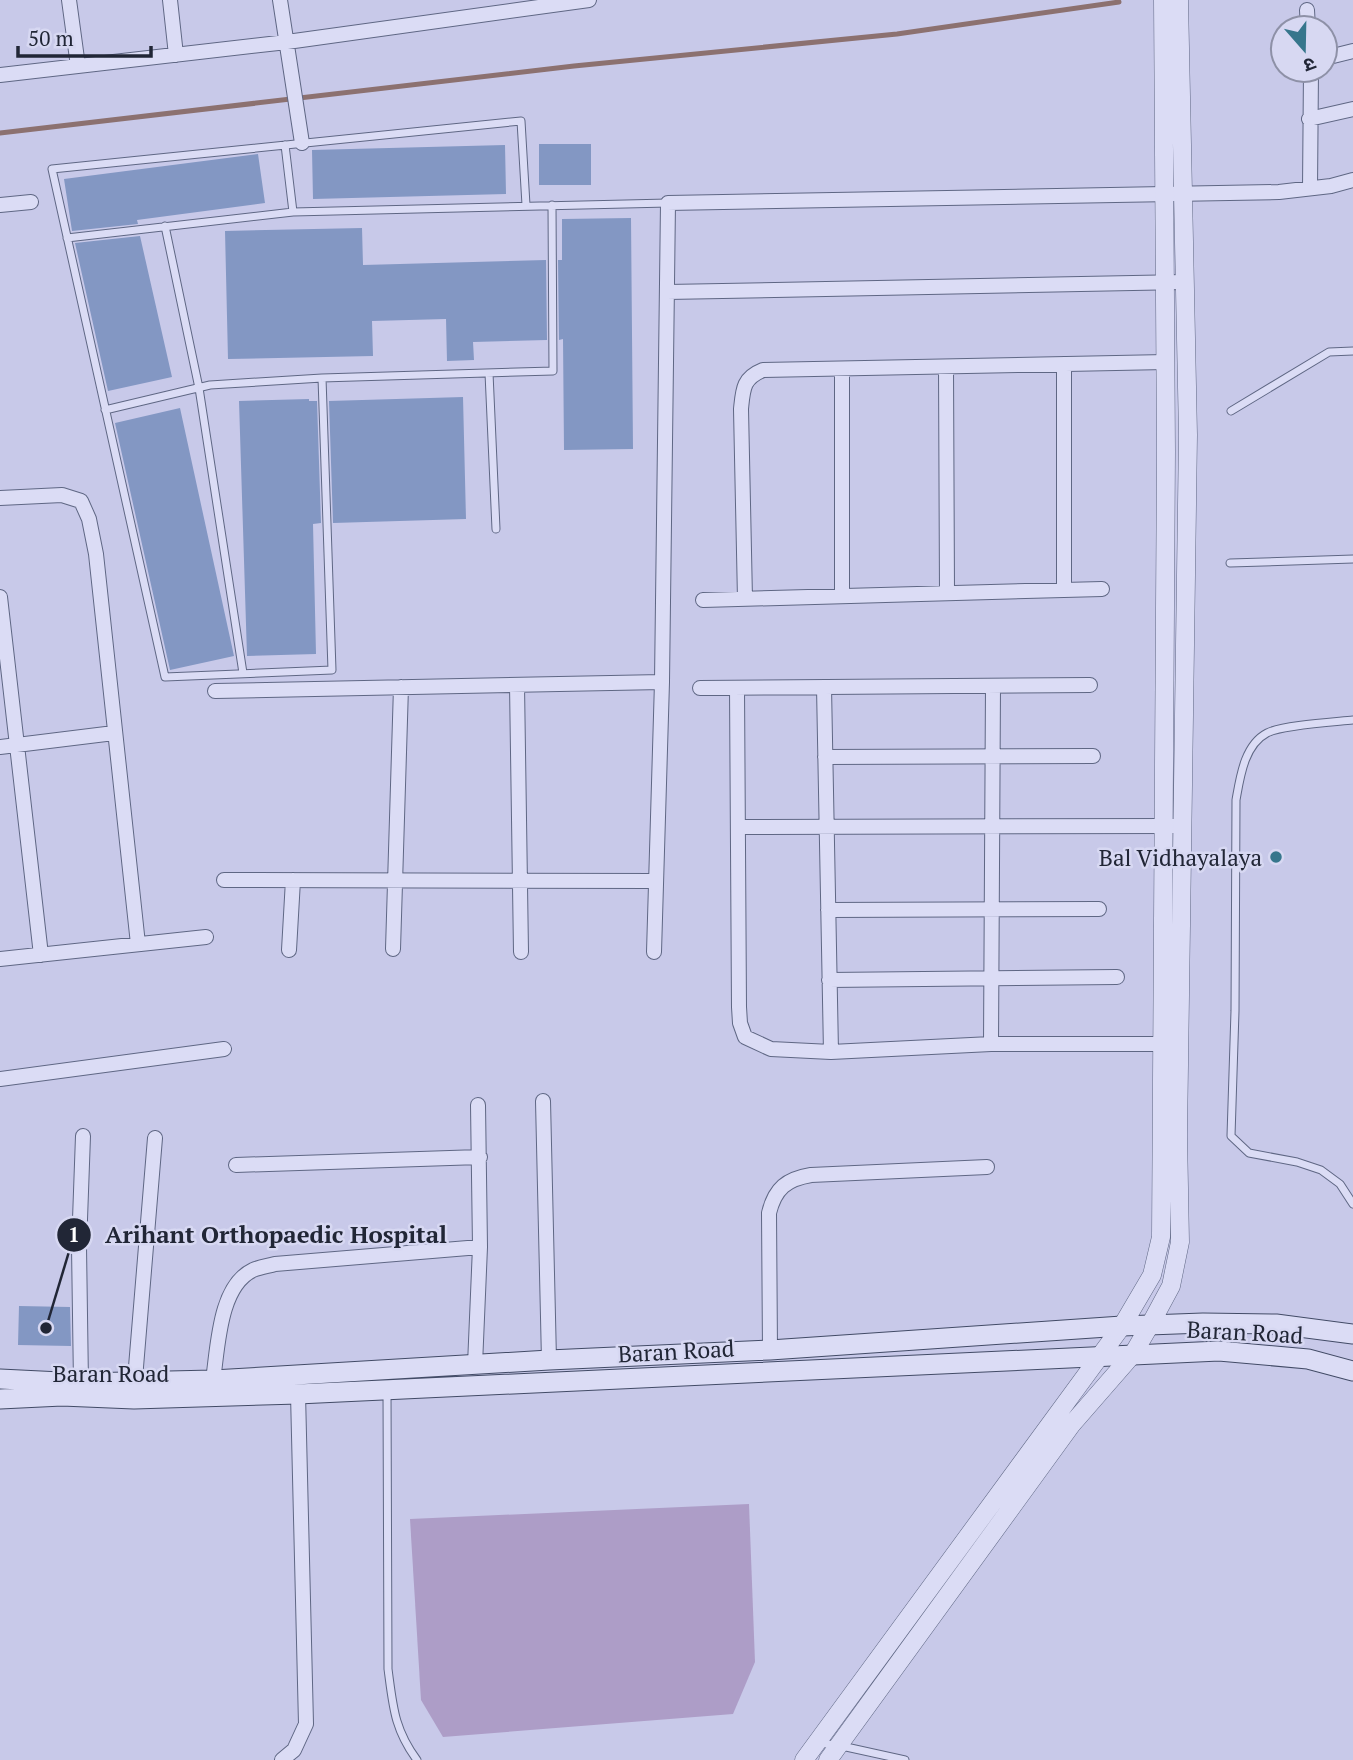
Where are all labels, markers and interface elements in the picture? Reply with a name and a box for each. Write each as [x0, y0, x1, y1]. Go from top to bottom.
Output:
scale bar [18, 14, 150, 58]
north arrow [1269, 14, 1339, 84]
text: 50 m [28, 24, 74, 52]
text: उ [1300, 52, 1319, 79]
place label: Bal Vidhayalaya [1099, 842, 1262, 873]
marker: Bal Vidhayalaya [1268, 849, 1284, 865]
callout: Arihant Orthopaedic Hospital [56, 1212, 462, 1257]
text: Arihant Orthopaedic Hospital [105, 1218, 447, 1250]
text: 1 [68, 1220, 80, 1248]
street label: Baran Road [1186, 1313, 1304, 1351]
street label: Baran Road [617, 1332, 735, 1370]
street label: Baran Road [53, 1358, 170, 1389]

